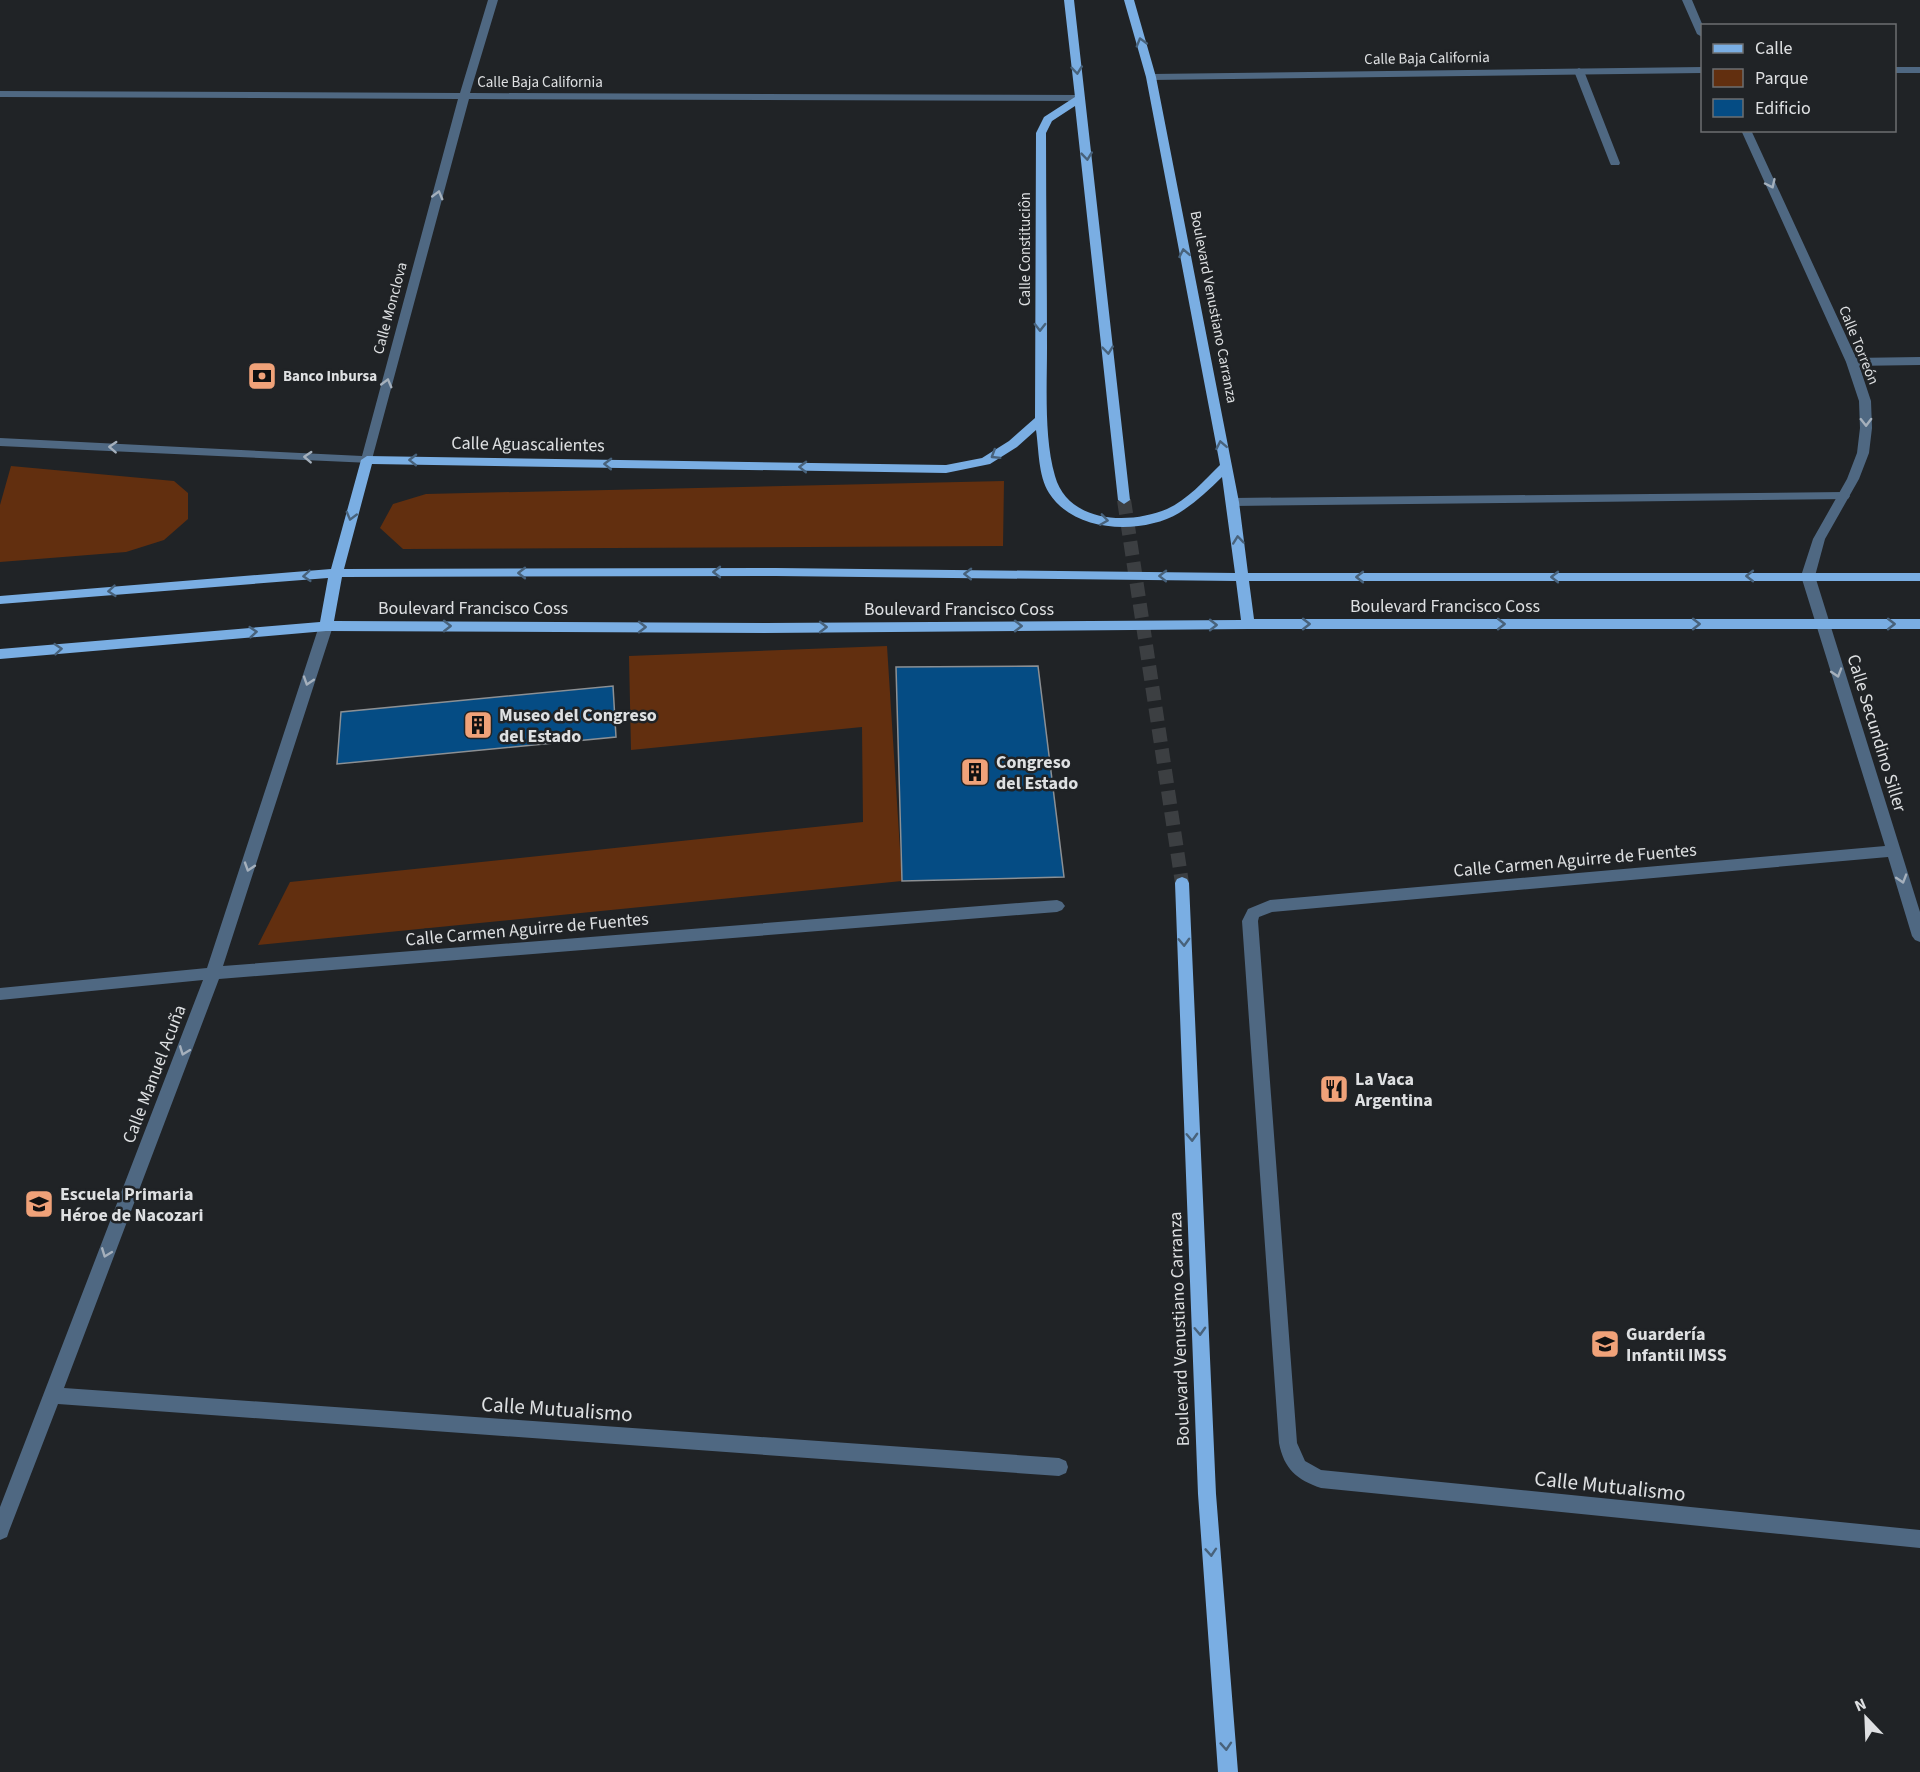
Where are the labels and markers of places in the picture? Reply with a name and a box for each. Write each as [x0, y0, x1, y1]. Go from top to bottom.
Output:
bank icon: Banco Inbursa [246, 360, 278, 392]
place label: Banco Inbursa [283, 366, 377, 387]
place label: Museo del Congreso del Estado [499, 703, 657, 749]
building icon: Museo del Congreso del Estado [462, 709, 494, 741]
place label: Congreso del Estado [996, 750, 1078, 796]
building icon: Congreso del Estado [959, 756, 991, 788]
place label: La Vaca Argentina [1354, 1067, 1433, 1113]
restaurant icon: La Vaca Argentina [1318, 1073, 1350, 1105]
place label: Escuela Primaria Héroe de Nacozari [60, 1182, 203, 1228]
school or university icon: Escuela Primaria Héroe de Nacozari [23, 1188, 55, 1220]
place label: Guardería Infantil IMSS [1626, 1322, 1727, 1368]
school or university icon: Guardería Infantil IMSS [1589, 1328, 1621, 1360]

